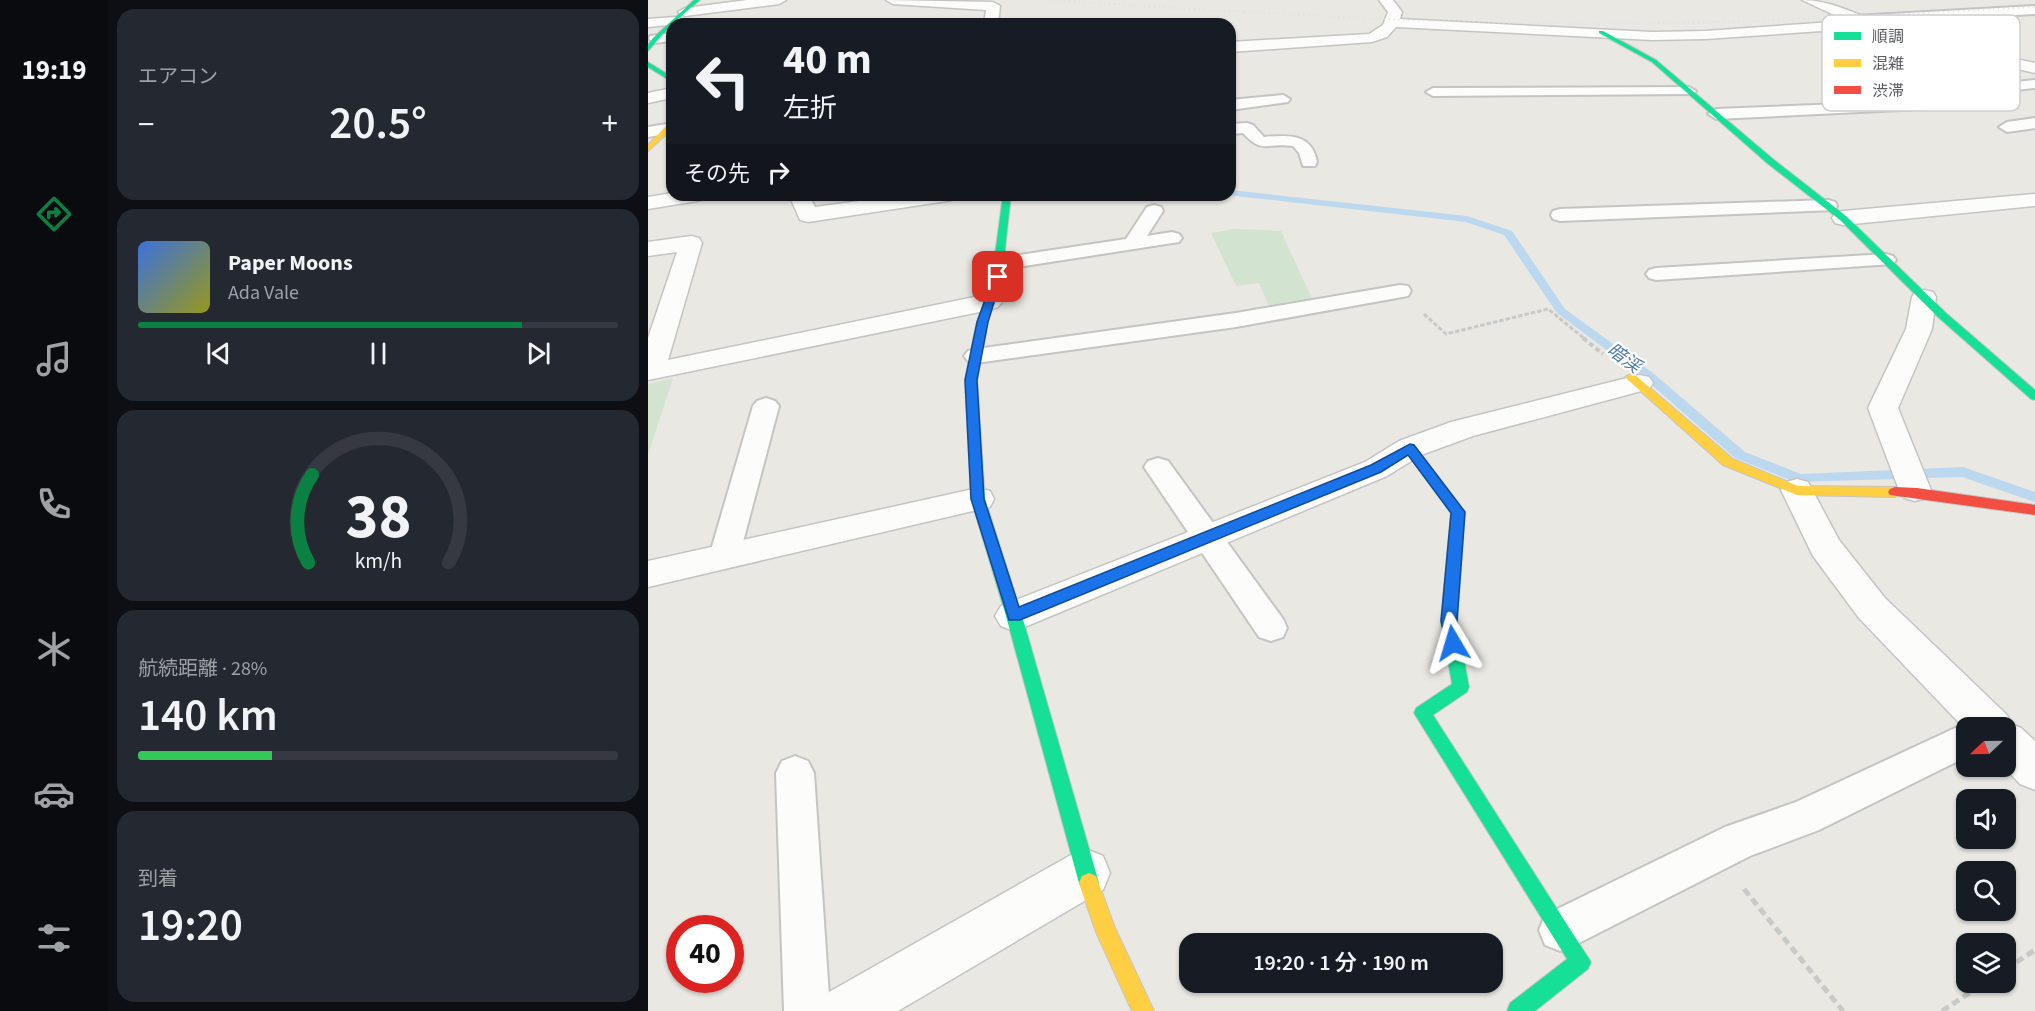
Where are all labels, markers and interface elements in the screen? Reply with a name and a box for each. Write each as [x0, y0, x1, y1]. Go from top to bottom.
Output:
legend [1822, 15, 2020, 111]
text: 順調 [1872, 26, 1904, 48]
text: 40 m [783, 30, 872, 90]
icon: left [684, 42, 762, 120]
text: 19:19 [21, 51, 87, 90]
text: 混雑 [1872, 53, 1904, 75]
text: エアコン [138, 63, 218, 91]
text: 渋滞 [1872, 80, 1904, 102]
text: 左折 [783, 89, 837, 128]
text: 20.5° [329, 92, 427, 156]
text: − [138, 101, 154, 148]
text: + [602, 101, 618, 148]
icon: right [762, 156, 795, 189]
text: その先 [684, 158, 750, 190]
icon: directions [33, 193, 75, 235]
text: Paper Moons [228, 247, 353, 279]
pin [972, 251, 1023, 302]
icon: arrive [981, 260, 1014, 293]
text: Ada Vale [228, 279, 299, 307]
icon: previous [202, 337, 235, 370]
icon: pause [362, 337, 395, 370]
icon: next [522, 337, 555, 370]
icon: music [33, 338, 75, 380]
water label: 暗渓 [1602, 338, 1647, 380]
text: 38 [345, 473, 411, 562]
icon: phone [33, 483, 75, 525]
text: km/h [354, 546, 402, 577]
position arrow [1421, 611, 1485, 675]
icon: climate [33, 628, 75, 670]
text: 航続距離 · 28% [138, 655, 267, 683]
text: 140 km [138, 684, 278, 748]
north arrow [1956, 717, 2016, 777]
map controls [1956, 717, 2016, 993]
icon: car [33, 773, 75, 815]
button: sound [1956, 789, 2016, 849]
button: search [1956, 861, 2016, 921]
text: 到着 [138, 865, 178, 893]
text: 19:20 [138, 894, 243, 958]
speed limit sign: 40 [666, 915, 744, 993]
icon: filters [33, 917, 75, 959]
button: layers [1956, 933, 2016, 993]
text: 19:20 · 1 分 · 190 m [1253, 947, 1429, 979]

